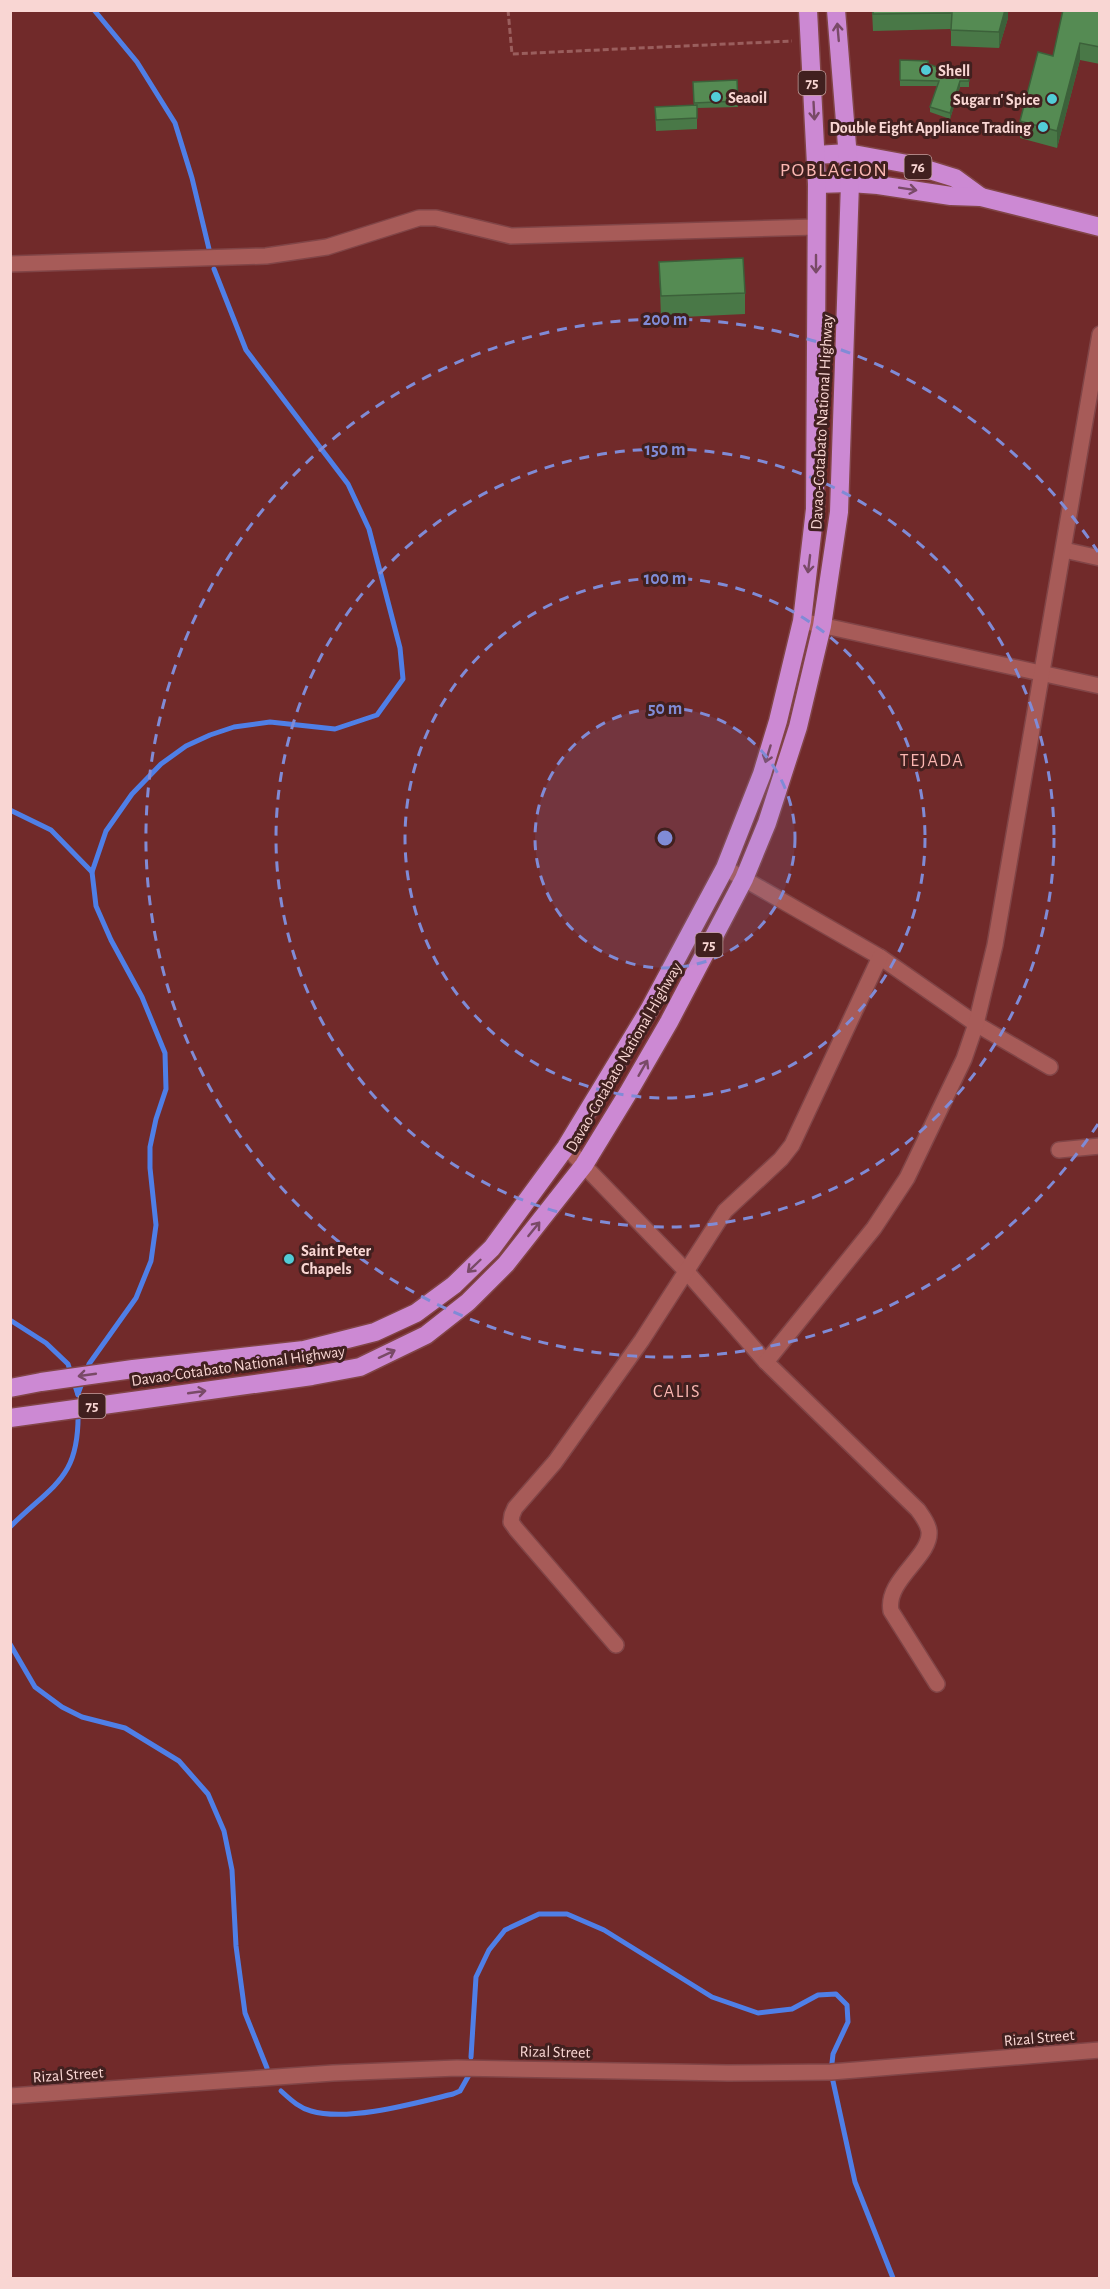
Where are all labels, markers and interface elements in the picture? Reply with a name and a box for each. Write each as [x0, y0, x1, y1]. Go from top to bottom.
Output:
one-way arrow [832, 23, 843, 42]
marker: Shell [919, 63, 933, 77]
place label: Shell [938, 63, 970, 79]
road number: 75 [798, 71, 826, 95]
marker: Seaoil [709, 90, 723, 104]
place label: Seaoil [728, 90, 767, 106]
place label: Sugar n' Spice [953, 92, 1040, 108]
marker: Sugar n' Spice [1045, 92, 1059, 106]
one-way arrow [808, 100, 819, 120]
place label: Double Eight Appliance Trading [829, 120, 1032, 136]
marker: Double Eight Appliance Trading [1036, 120, 1050, 134]
road number: 76 [904, 155, 932, 179]
district label: POBLACION [780, 160, 888, 180]
one-way arrow [897, 184, 917, 195]
one-way arrow [810, 253, 822, 273]
text: 200 m [643, 311, 687, 329]
street label: Davao-Cotabato National Highway [808, 314, 837, 530]
text: 150 m [645, 441, 685, 459]
one-way arrow [803, 553, 814, 573]
text: 100 m [644, 570, 686, 588]
text: 50 m [648, 700, 682, 718]
one-way arrow [762, 744, 773, 763]
district label: TEJADA [900, 752, 964, 770]
centre of rings [655, 828, 675, 848]
road number: 75 [696, 933, 722, 957]
street label: Davao-Cotabato National Highway [563, 960, 686, 1155]
one-way arrow [637, 1060, 649, 1077]
one-way arrow [527, 1222, 540, 1238]
place label: Saint Peter Chapels [301, 1243, 372, 1277]
marker: Saint Peter Chapels [282, 1252, 296, 1266]
one-way arrow [466, 1258, 481, 1273]
street label: Davao-Cotabato National Highway [130, 1343, 346, 1390]
one-way arrow [378, 1348, 396, 1360]
one-way arrow [78, 1370, 98, 1381]
district label: CALIS [653, 1383, 701, 1401]
one-way arrow [186, 1386, 206, 1397]
road number: 75 [78, 1394, 106, 1418]
street label: Rizal Street [1003, 2027, 1075, 2049]
street label: Rizal Street [519, 2043, 591, 2061]
street label: Rizal Street [32, 2065, 104, 2085]

